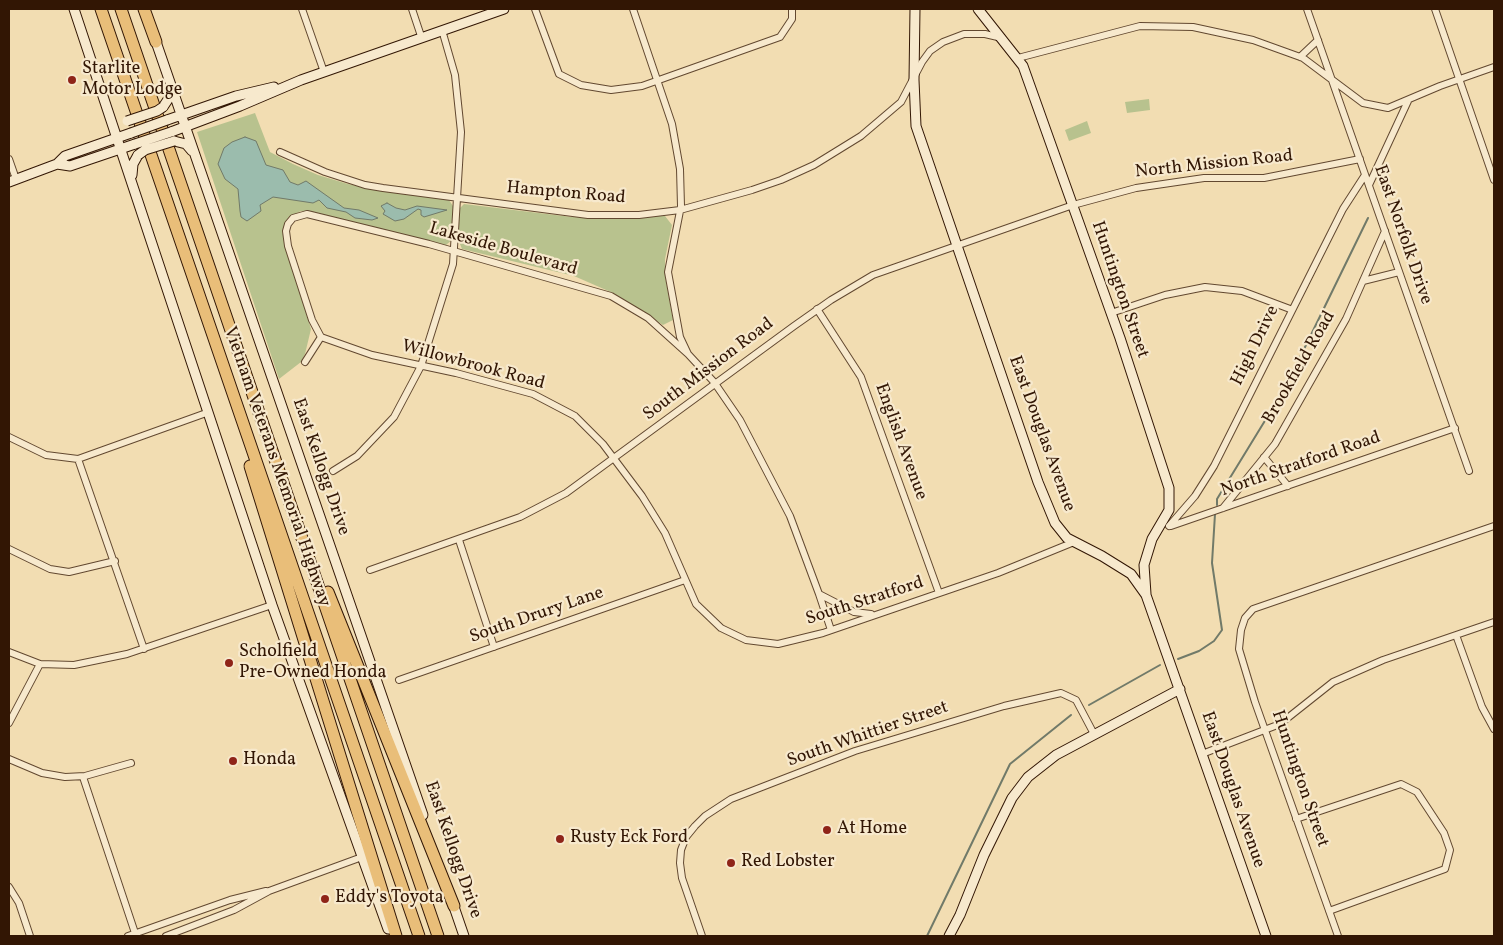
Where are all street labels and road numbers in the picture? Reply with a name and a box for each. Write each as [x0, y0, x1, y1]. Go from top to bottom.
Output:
street label: North Mission Road [1134, 146, 1294, 184]
street label: East Norfolk Drive [1368, 162, 1436, 308]
street label: Hampton Road [506, 178, 626, 210]
street label: Lakeside Boulevard [426, 218, 580, 282]
street label: Huntington Street [1085, 219, 1153, 361]
street label: High Drive [1227, 302, 1285, 390]
street label: Brookfield Road [1259, 308, 1341, 428]
street label: South Mission Road [639, 314, 779, 426]
street label: Vietnam Veterans Memorial Highway [218, 324, 334, 610]
street label: Willowbrook Road [399, 336, 547, 396]
street label: East Douglas Avenue [1003, 353, 1079, 515]
street label: English Avenue [869, 381, 931, 503]
street label: East Kellogg Drive [286, 396, 354, 538]
street label: North Stratford Road [1218, 428, 1384, 502]
street label: South Stratford [803, 573, 927, 631]
street label: South Drury Lane [467, 583, 607, 649]
street label: South Whittier Street [785, 697, 951, 773]
street label: Huntington Street [1265, 708, 1333, 850]
street label: East Douglas Avenue [1195, 709, 1269, 871]
street label: East Kellogg Drive [418, 779, 486, 921]

